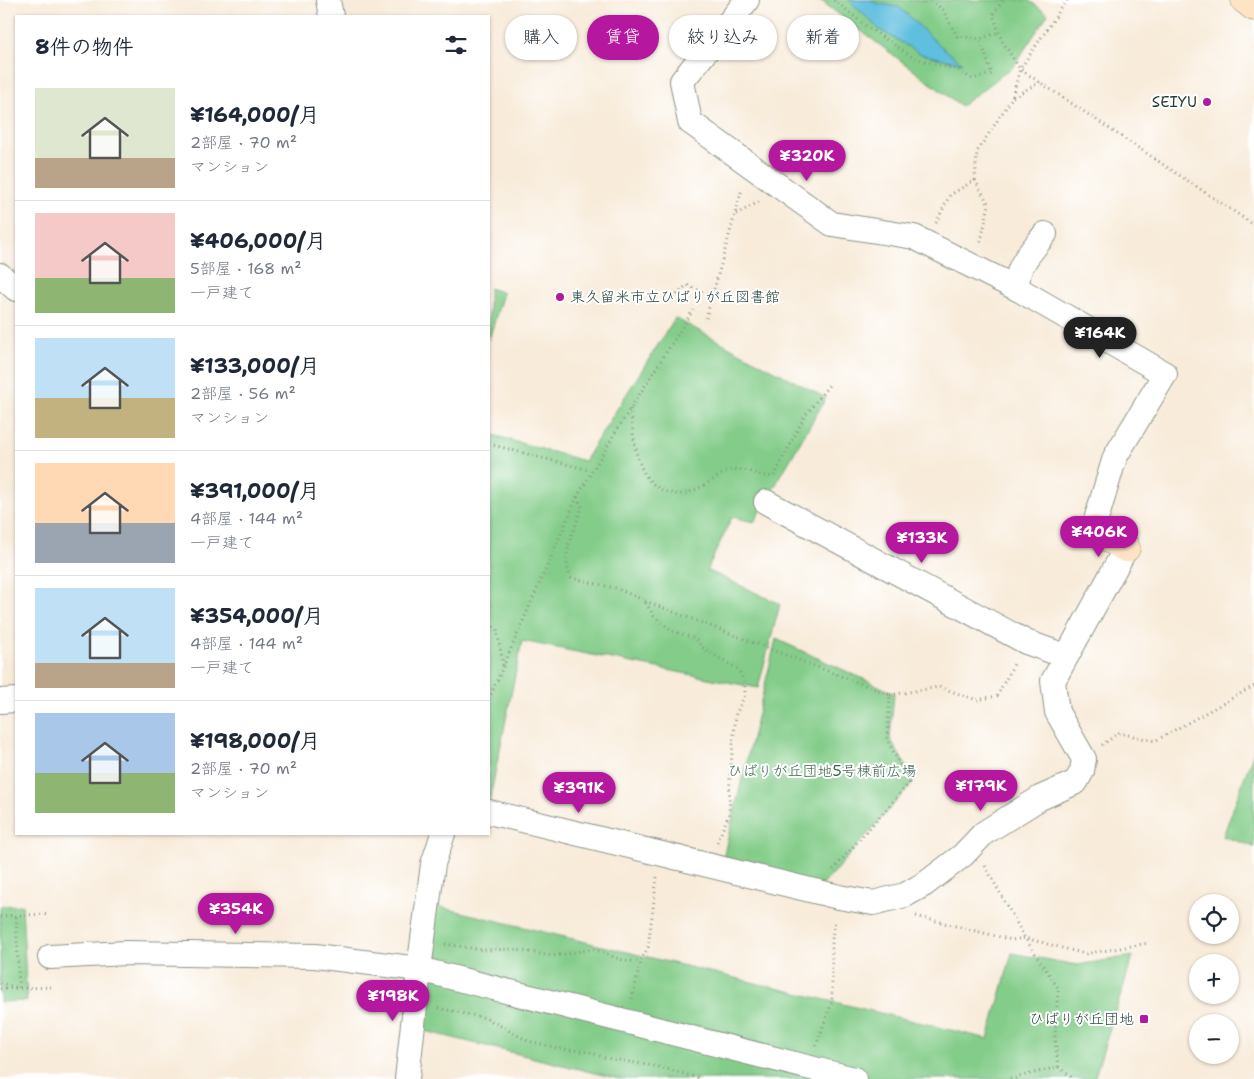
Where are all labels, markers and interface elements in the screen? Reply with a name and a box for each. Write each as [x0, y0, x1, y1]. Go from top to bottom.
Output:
chip: 購入 [505, 15, 577, 60]
chip: 賃貸 [587, 15, 659, 60]
chip: 絞り込み [669, 15, 777, 60]
chip: 新着 [787, 15, 859, 60]
icon: filters [442, 31, 470, 59]
text: 8件の物件 [35, 33, 134, 61]
place label: SEIYU [1152, 92, 1197, 112]
marker: SEIYU [1201, 96, 1213, 108]
text: ¥164,000/月 [190, 101, 320, 129]
icon: home [75, 108, 135, 168]
text: 2部屋 · 70 m² [190, 132, 297, 153]
pin: ¥320K [772, 140, 842, 182]
text: ¥320K [780, 145, 834, 166]
text: マンション [190, 156, 269, 177]
text: ¥406,000/月 [190, 227, 326, 255]
icon: home [75, 233, 135, 293]
text: 5部屋 · 168 m² [190, 258, 302, 279]
text: 一戸建て [190, 282, 254, 303]
place label: 東久留米市立ひばりが丘図書館 [570, 287, 780, 307]
marker: 東久留米市立ひばりが丘図書館 [554, 291, 566, 303]
pin: ¥164K [1065, 316, 1135, 359]
text: ¥164K [1074, 322, 1126, 343]
text: ¥133,000/月 [190, 352, 320, 380]
icon: home [75, 358, 135, 418]
text: 2部屋 · 56 m² [190, 383, 296, 404]
text: マンション [190, 407, 269, 428]
text: ¥391,000/月 [190, 477, 320, 505]
icon: home [75, 483, 135, 543]
text: 4部屋 · 144 m² [190, 508, 303, 529]
pin: ¥406K [1064, 516, 1134, 558]
text: ¥406K [1071, 521, 1127, 542]
pin: ¥133K [887, 522, 957, 564]
text: ¥133K [897, 527, 947, 548]
text: 一戸建て [190, 532, 254, 553]
text: ¥354,000/月 [190, 602, 324, 630]
icon: home [75, 608, 135, 668]
text: 4部屋 · 144 m² [190, 633, 303, 654]
text: 一戸建て [190, 657, 254, 678]
text: ¥198,000/月 [190, 727, 320, 755]
icon: home [75, 733, 135, 793]
text: 2部屋 · 70 m² [190, 758, 297, 779]
park label: ひばりが丘団地5号棟前広場 [727, 761, 917, 781]
pin: ¥179K [946, 770, 1016, 812]
pin: ¥391K [544, 772, 614, 814]
text: ¥179K [955, 775, 1007, 796]
text: ¥391K [554, 777, 604, 798]
text: マンション [190, 782, 269, 803]
pin: ¥354K [201, 892, 271, 935]
map controls [1189, 894, 1239, 1064]
button: locate [1189, 894, 1239, 944]
text: ¥354K [209, 898, 263, 919]
button: + [1189, 954, 1239, 1004]
pin: ¥198K [358, 980, 428, 1022]
text: ¥198K [367, 985, 419, 1006]
place label: ひばりが丘団地 [1029, 1009, 1134, 1029]
marker: ひばりが丘団地 [1138, 1013, 1150, 1025]
button: − [1189, 1014, 1239, 1064]

